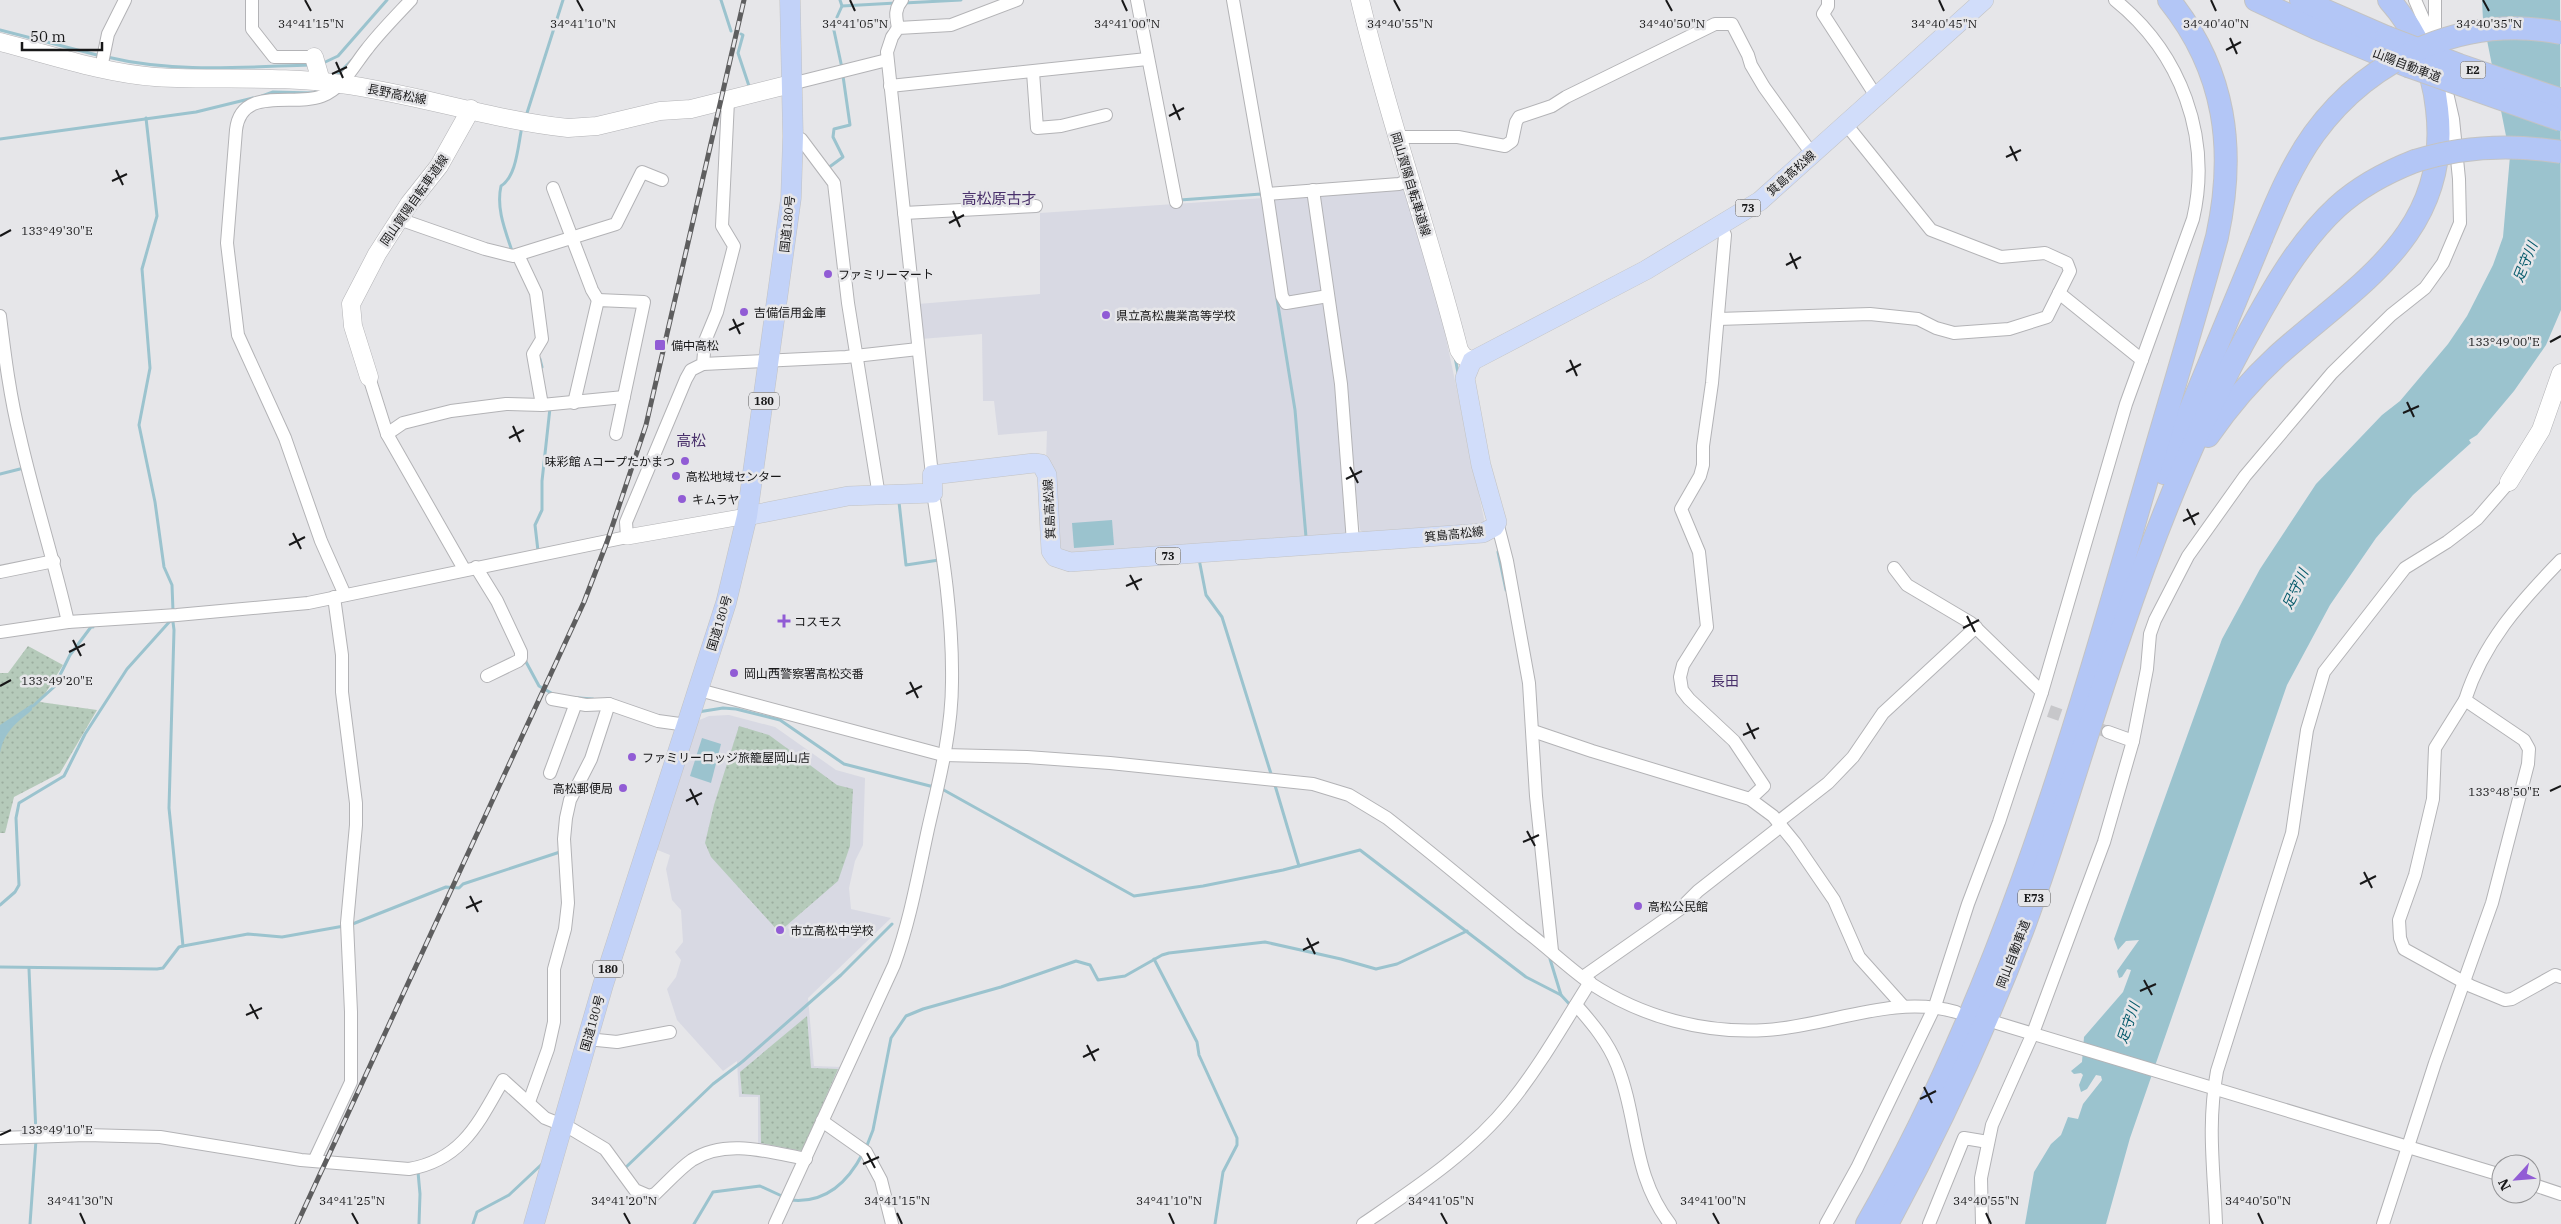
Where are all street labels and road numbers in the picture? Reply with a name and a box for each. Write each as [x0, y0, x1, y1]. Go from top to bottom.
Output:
street label: 山陽自動車道 [2371, 45, 2443, 85]
road number: E2 [2460, 62, 2486, 78]
street label: 長野高松線 [366, 81, 428, 107]
street label: 岡山賀陽自転車道線 [1388, 130, 1434, 238]
street label: 箕島高松線 [1764, 147, 1818, 199]
street label: 岡山賀陽自転車道線 [377, 151, 451, 249]
street label: 国道180号 [777, 195, 797, 253]
road number: 73 [1736, 200, 1760, 217]
road number: 180 [749, 392, 779, 410]
street label: 箕島高松線 [1040, 479, 1058, 539]
street label: 箕島高松線 [1423, 523, 1485, 545]
road number: 73 [1156, 548, 1180, 564]
street label: 国道180号 [703, 593, 735, 653]
road number: E73 [2018, 890, 2050, 906]
street label: 岡山自動車道 [1993, 918, 2033, 990]
road number: 180 [593, 961, 623, 978]
street label: 国道180号 [577, 993, 607, 1053]

